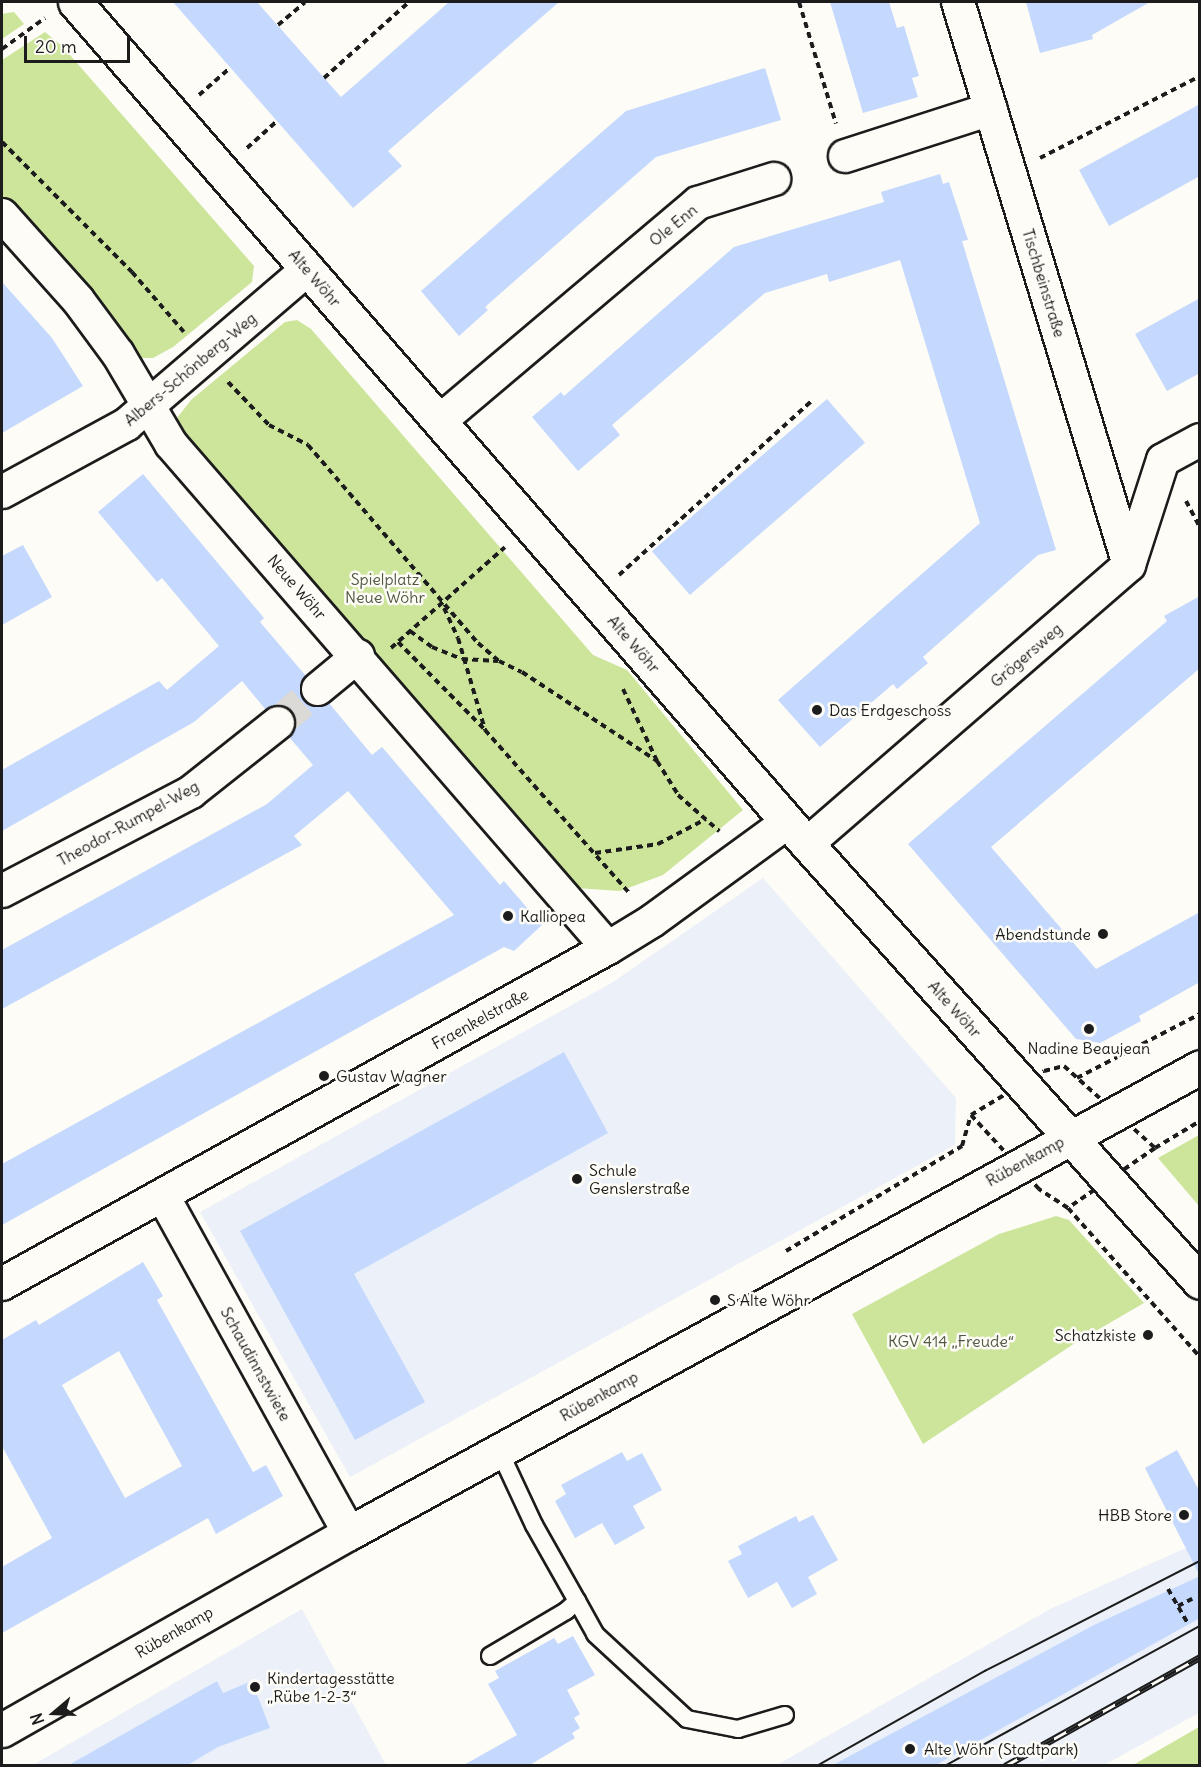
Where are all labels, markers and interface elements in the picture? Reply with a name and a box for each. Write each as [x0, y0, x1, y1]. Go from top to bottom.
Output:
scale bar [27, 24, 134, 62]
text: 20 m [35, 35, 77, 58]
street label: Ole Enn [645, 200, 701, 250]
street label: Tischbeinstraße [1018, 226, 1070, 340]
street label: Alte Wöhr [285, 245, 345, 311]
street label: Albers-Schönberg-Weg [120, 308, 260, 430]
street label: Neue Wöhr [264, 551, 330, 623]
park label: Spielplatz Neue Wöhr [345, 569, 425, 607]
street label: Alte Wöhr [604, 611, 664, 677]
street label: Grögersweg [986, 619, 1066, 691]
place label: Das Erdgeschoss [829, 700, 951, 720]
marker: Das Erdgeschoss [810, 703, 824, 717]
street label: Theodor-Rumpel-Weg [54, 776, 202, 870]
place label: Kalliopea [520, 906, 586, 926]
marker: Kalliopea [501, 909, 515, 923]
place label: Abendstunde [995, 924, 1091, 944]
marker: Abendstunde [1096, 927, 1110, 941]
street label: Alte Wöhr [924, 976, 986, 1042]
street label: Fraenkelstraße [428, 985, 532, 1053]
marker: Nadine Beaujean [1082, 1022, 1096, 1036]
place label: Nadine Beaujean [1028, 1038, 1150, 1058]
place label: Gustav Wagner [336, 1066, 447, 1086]
marker: Gustav Wagner [317, 1069, 331, 1083]
street label: Rübenkamp [983, 1132, 1067, 1190]
place label: Schule Genslerstraße [589, 1160, 690, 1198]
marker: Schule Genslerstraße [570, 1172, 584, 1186]
place label: S Alte Wöhr [727, 1290, 810, 1310]
marker: S Alte Wöhr [708, 1293, 722, 1307]
street label: Schaudinnstwiete [217, 1304, 295, 1424]
place label: Schatzkiste [1055, 1325, 1136, 1345]
marker: Schatzkiste [1141, 1328, 1155, 1342]
park label: KGV 414 „Freude“ [888, 1331, 1014, 1351]
street label: Rübenkamp [557, 1367, 641, 1425]
place label: HBB Store [1098, 1505, 1172, 1525]
marker: HBB Store [1177, 1508, 1191, 1522]
street label: Rübenkamp [132, 1602, 216, 1662]
place label: Kindertagesstätte „Rübe 1-2-3“ [267, 1668, 395, 1706]
marker: Kindertagesstätte „Rübe 1-2-3“ [248, 1680, 262, 1694]
north arrow [24, 1683, 84, 1743]
text: N [26, 1710, 48, 1727]
place label: Alte Wöhr (Stadtpark) [924, 1739, 1078, 1759]
marker: Alte Wöhr (Stadtpark) [901, 1740, 919, 1758]

